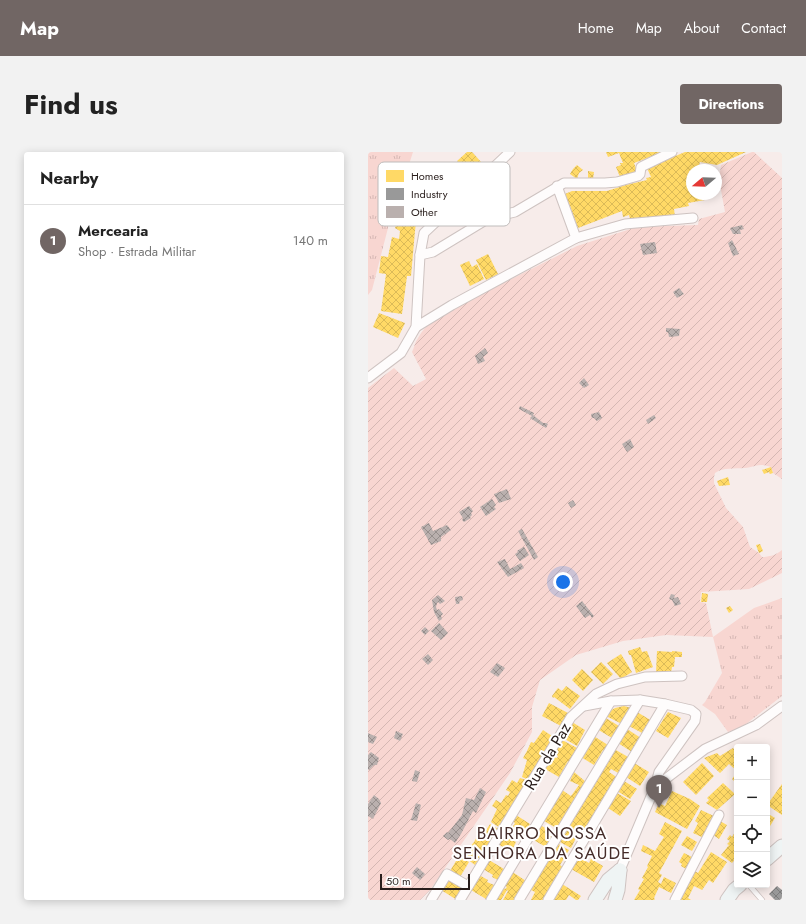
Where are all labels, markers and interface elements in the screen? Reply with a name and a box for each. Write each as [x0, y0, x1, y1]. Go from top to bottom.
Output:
text: Map [20, 15, 59, 42]
text: Home [578, 18, 614, 38]
text: Map [636, 18, 662, 38]
text: About [684, 18, 719, 38]
text: Contact [741, 18, 786, 38]
text: Find us [24, 84, 118, 125]
button: Directions [680, 84, 782, 124]
legend [378, 162, 510, 226]
north arrow [686, 164, 722, 200]
text: Nearby [40, 166, 98, 190]
text: Homes [411, 168, 444, 184]
text: Industry [411, 186, 448, 202]
text: Other [411, 204, 438, 220]
text: Mercearia [78, 220, 148, 242]
text: 1 [50, 231, 56, 250]
text: 140 m [293, 231, 328, 250]
text: Shop · Estrada Militar [78, 242, 196, 261]
your location [553, 572, 573, 592]
street label: Rua da Paz [518, 718, 577, 794]
map controls [734, 744, 770, 888]
button: + [734, 744, 770, 780]
pin: 1 [646, 775, 672, 808]
button: − [734, 780, 770, 816]
button: locate [734, 816, 770, 852]
district label: BAIRRO NOSSA SENHORA DA SAÚDE [453, 821, 631, 865]
button: layers [734, 852, 770, 888]
scale bar [380, 872, 470, 891]
text: 50 m [386, 873, 411, 889]

